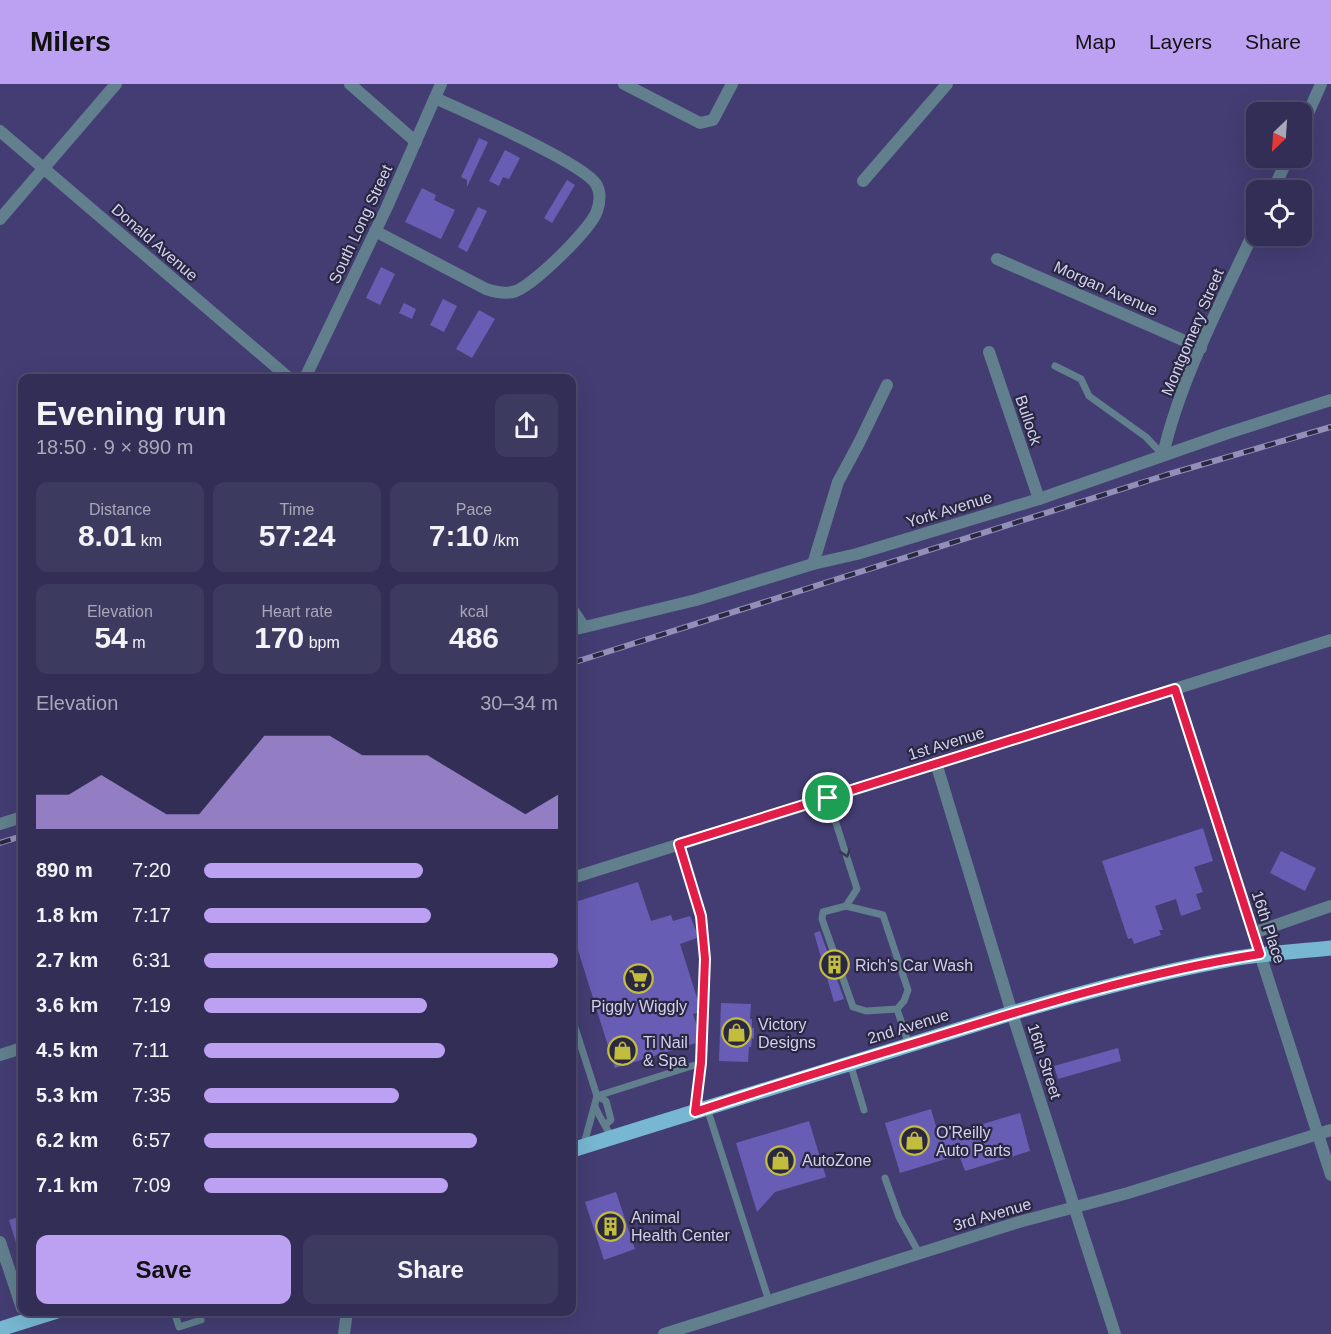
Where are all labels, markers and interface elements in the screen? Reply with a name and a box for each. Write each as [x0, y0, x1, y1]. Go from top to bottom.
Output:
text: Milers [30, 26, 111, 57]
text: Map [1075, 30, 1116, 53]
text: Layers [1149, 30, 1212, 53]
text: Share [1245, 30, 1301, 53]
north arrow [1246, 102, 1312, 168]
map controls [1246, 102, 1312, 246]
street label: South Long Street [325, 162, 396, 286]
button: locate [1246, 180, 1312, 246]
street label: Donald Avenue [108, 200, 201, 284]
street label: Morgan Avenue [1051, 258, 1160, 319]
street label: Montgomery Street [1158, 266, 1227, 398]
street label: Bullock [1012, 393, 1045, 448]
button: share [495, 394, 558, 457]
text: Evening run [36, 395, 227, 432]
text: 18:50 · 9 × 890 m [36, 436, 193, 458]
street label: York Avenue [904, 488, 994, 531]
text: Distance [89, 501, 151, 518]
text: Time [280, 501, 314, 518]
text: Pace [456, 501, 492, 518]
text: 8.01 [78, 519, 136, 552]
text: 57:24 [259, 519, 335, 552]
text: 7:10 [429, 519, 489, 552]
text: km [136, 532, 162, 549]
text: /km [489, 532, 519, 549]
text: Elevation [87, 603, 153, 620]
text: Heart rate [261, 603, 333, 620]
text: kcal [460, 603, 488, 620]
text: 54 [94, 621, 128, 654]
text: 170 [254, 621, 304, 654]
text: 486 [449, 621, 499, 654]
text: m [128, 634, 146, 651]
text: bpm [304, 634, 340, 651]
text: Elevation [36, 692, 118, 714]
text: 30–34 m [480, 692, 558, 714]
street label: 1st Avenue [906, 724, 986, 763]
pin [802, 772, 853, 823]
icon: arrive [811, 781, 844, 814]
one-way arrow [839, 847, 851, 858]
text: 890 m [36, 859, 93, 881]
text: 7:20 [132, 859, 171, 881]
street label: 16th Place [1249, 889, 1288, 966]
text: 1.8 km [36, 904, 98, 926]
text: 7:17 [132, 904, 171, 926]
text: 2.7 km [36, 949, 98, 971]
text: 6:31 [132, 949, 171, 971]
building icon: Rich's Car Wash [818, 949, 850, 981]
place label: Rich's Car Wash [855, 957, 973, 974]
supermarket icon: Piggly Wiggly [623, 962, 655, 994]
text: 3.6 km [36, 994, 98, 1016]
text: 7:19 [132, 994, 171, 1016]
place label: Piggly Wiggly [591, 998, 687, 1015]
street label: 2nd Avenue [865, 1006, 951, 1047]
place label: Victory Designs [758, 1016, 816, 1051]
shop icon: Victory Designs [721, 1017, 753, 1049]
street label: 16th Street [1024, 1021, 1065, 1102]
place label: Ti Nail & Spa [643, 1034, 688, 1069]
shop icon: Ti Nail & Spa [606, 1035, 638, 1067]
text: 4.5 km [36, 1039, 98, 1061]
text: 7:11 [132, 1039, 169, 1061]
text: 5.3 km [36, 1084, 98, 1106]
text: 7:35 [132, 1084, 171, 1106]
place label: O'Reilly Auto Parts [936, 1124, 1011, 1159]
shop icon: O'Reilly Auto Parts [899, 1125, 931, 1157]
text: 6.2 km [36, 1129, 98, 1151]
text: 6:57 [132, 1129, 171, 1151]
shop icon: AutoZone [765, 1144, 797, 1176]
place label: AutoZone [802, 1152, 871, 1169]
text: 7.1 km [36, 1174, 98, 1196]
text: 7:09 [132, 1174, 171, 1196]
street label: 3rd Avenue [951, 1195, 1033, 1234]
place label: Animal Health Center [631, 1209, 730, 1244]
building icon: Animal Health Center [594, 1210, 626, 1242]
button: Save [36, 1235, 291, 1304]
button: Share [303, 1235, 558, 1304]

